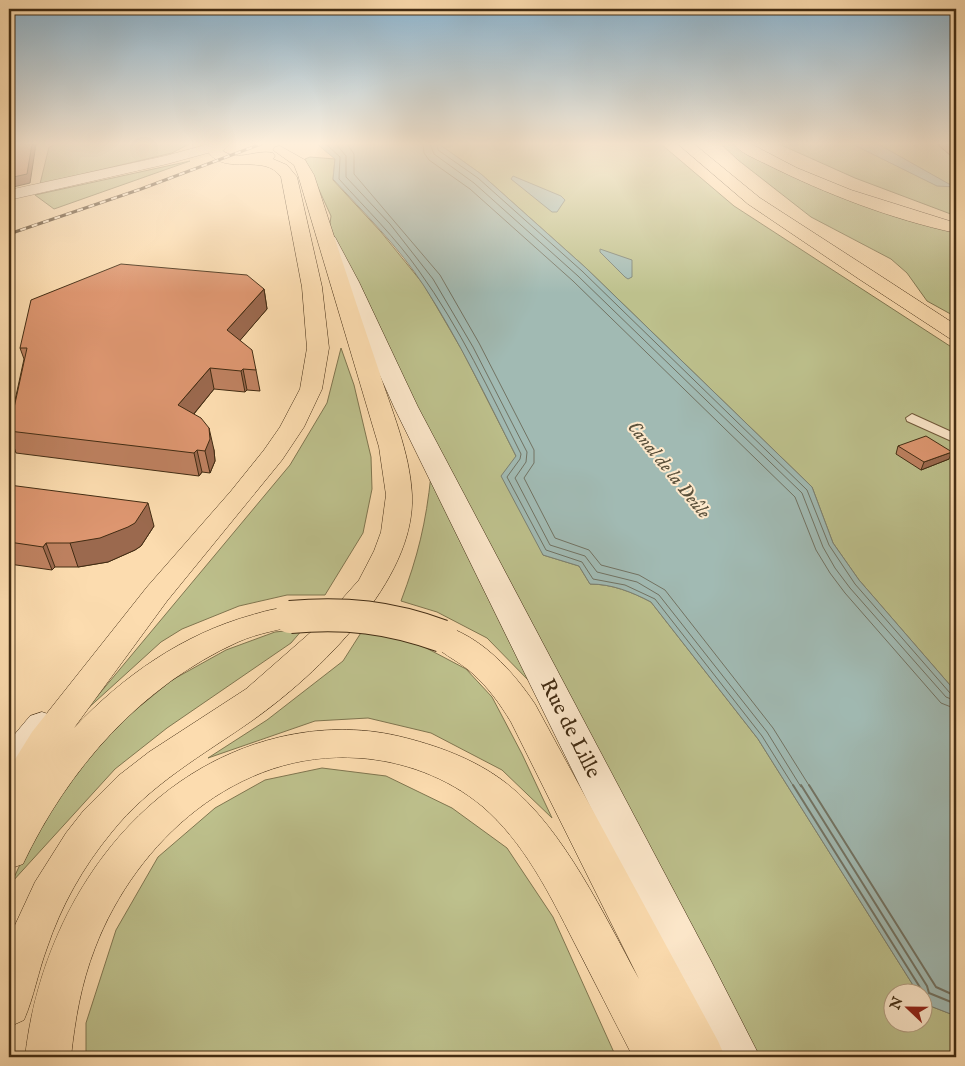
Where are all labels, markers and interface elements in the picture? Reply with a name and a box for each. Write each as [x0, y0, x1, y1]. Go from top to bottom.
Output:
water label: Canal de la Deûle [622, 416, 716, 525]
street label: Rue de Lille [533, 674, 606, 783]
north arrow [882, 984, 932, 1034]
text: N [886, 995, 907, 1013]

